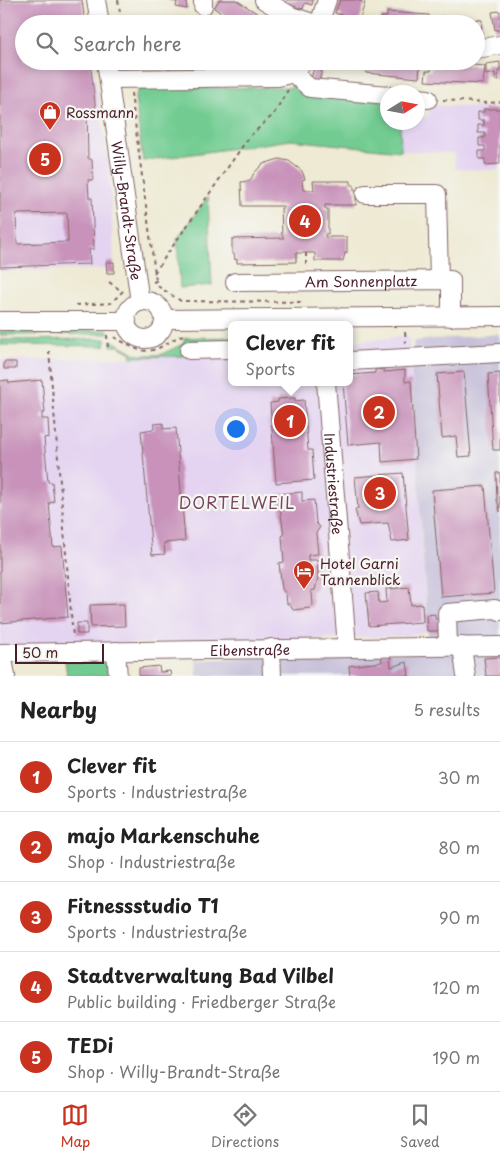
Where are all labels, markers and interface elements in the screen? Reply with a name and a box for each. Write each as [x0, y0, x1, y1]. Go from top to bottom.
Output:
search box [15, 15, 485, 70]
icon: search [33, 29, 61, 57]
text: Search here [73, 29, 182, 57]
north arrow [380, 85, 425, 130]
shop icon: Rossmann [38, 100, 62, 131]
place label: Rossmann [66, 102, 134, 123]
pin: 5 [29, 140, 61, 178]
street label: Willy-Brandt-Straße [107, 140, 147, 282]
pin: 4 [289, 202, 321, 240]
street label: Am Sonnenplatz [305, 270, 417, 292]
popup [228, 321, 353, 386]
text: Clever fit [246, 328, 335, 356]
text: Sports [246, 356, 295, 380]
pin: 2 [363, 393, 395, 431]
pin: 1 [274, 402, 306, 440]
your location [223, 416, 249, 442]
street label: Industriestraße [320, 432, 349, 535]
pin: 3 [364, 474, 396, 512]
district label: DORTELWEIL [179, 490, 295, 514]
place label: Hotel Garni Tannenblick [320, 553, 401, 590]
hotel icon: Hotel Garni Tannenblick [292, 559, 316, 590]
street label: Eibenstraße [210, 638, 290, 661]
scale bar [15, 641, 104, 664]
text: 50 m [22, 642, 58, 663]
text: Nearby [20, 693, 97, 725]
text: 5 results [413, 697, 480, 721]
text: Clever fit [67, 751, 157, 779]
text: 1 [32, 765, 40, 789]
text: 30 m [438, 765, 480, 789]
text: Sports · Industriestraße [67, 779, 247, 803]
text: majo Markenschuhe [67, 821, 260, 849]
text: 2 [30, 835, 42, 859]
text: 80 m [438, 835, 480, 859]
text: Shop · Industriestraße [67, 849, 235, 873]
text: Fitnessstudio T1 [67, 891, 219, 919]
text: 3 [31, 905, 41, 929]
text: 90 m [439, 905, 480, 929]
text: Sports · Industriestraße [67, 919, 247, 943]
text: Stadtverwaltung Bad Vilbel [67, 961, 334, 989]
text: 4 [31, 975, 41, 999]
text: 120 m [433, 975, 480, 999]
text: Public building · Friedberger Straße [67, 989, 336, 1013]
text: TEDi [67, 1031, 113, 1059]
text: 5 [31, 1045, 41, 1069]
text: 190 m [432, 1045, 480, 1069]
text: Shop · Willy-Brandt-Straße [67, 1059, 280, 1083]
tab: Map [60, 1101, 90, 1152]
tab: Directions [211, 1101, 279, 1152]
tab: Saved [400, 1101, 440, 1152]

